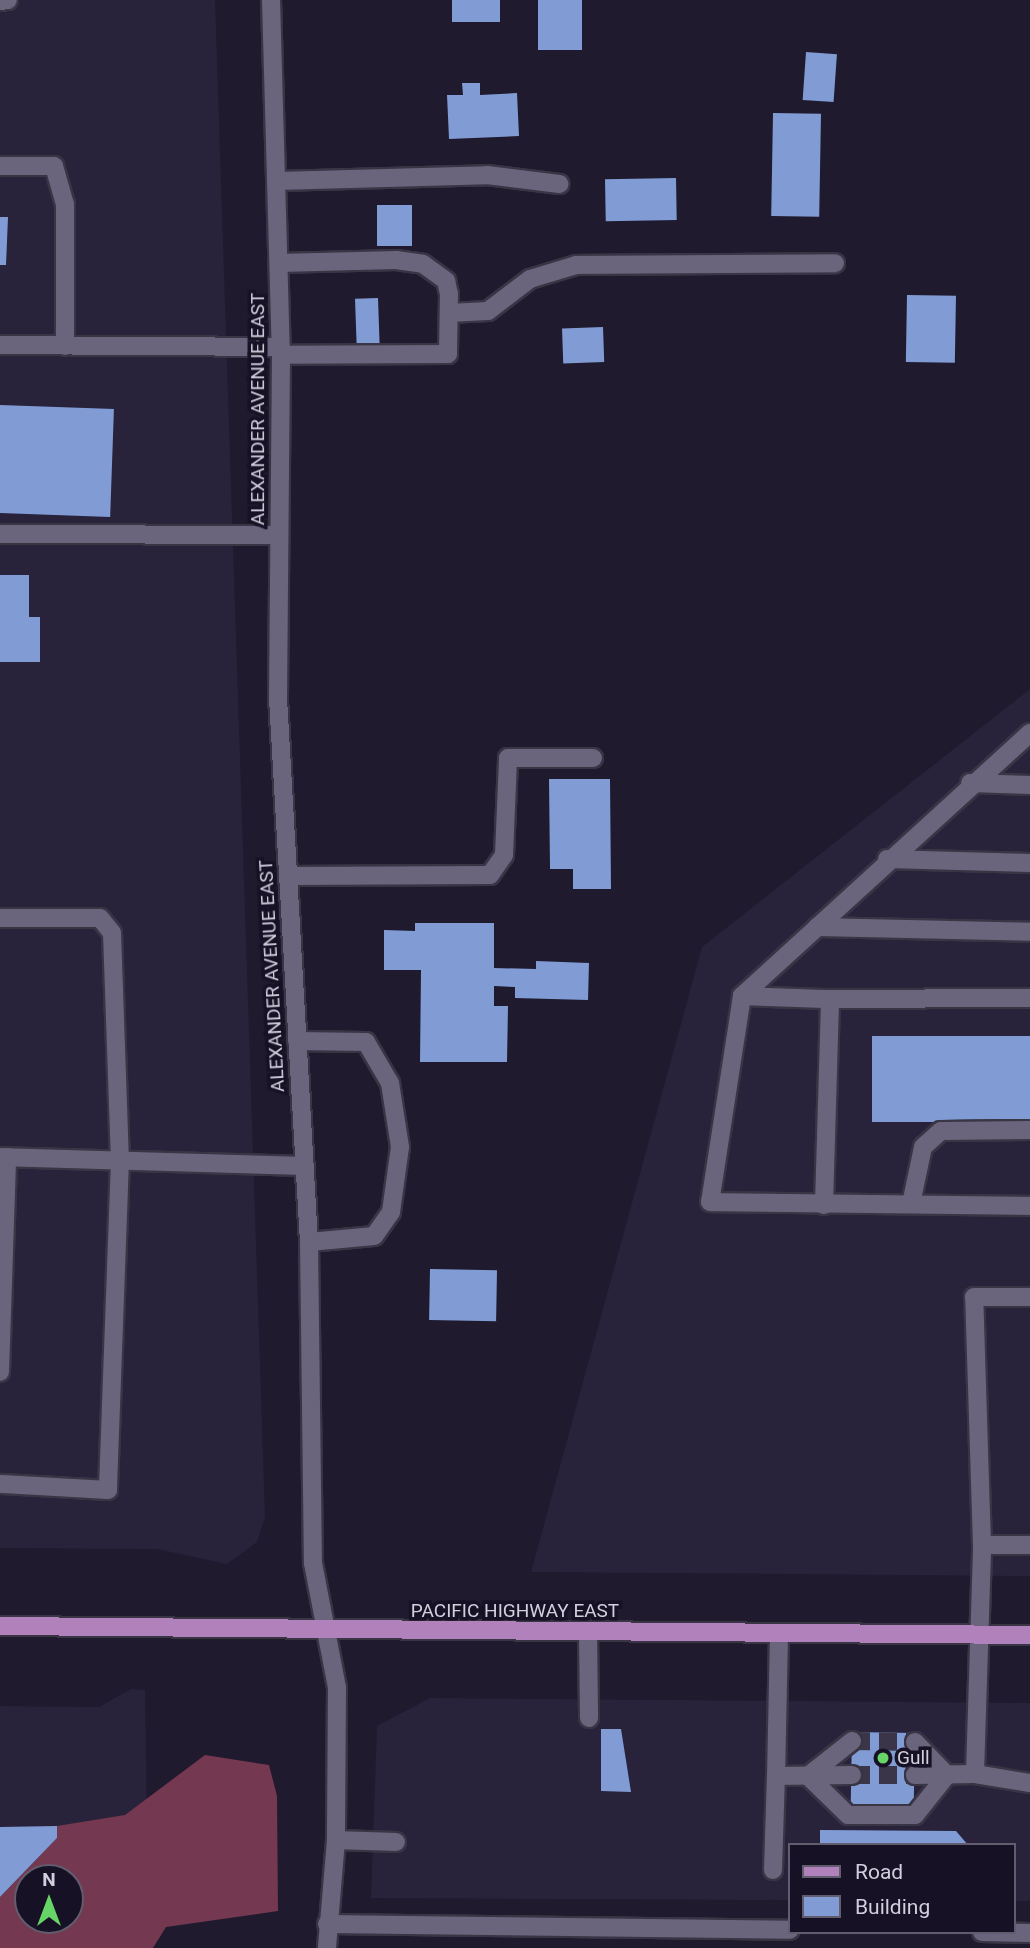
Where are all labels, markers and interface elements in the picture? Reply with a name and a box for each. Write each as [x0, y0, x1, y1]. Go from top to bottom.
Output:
street label: ALEXANDER AVENUE EAST [247, 293, 269, 525]
street label: ALEXANDER AVENUE EAST [255, 859, 289, 1093]
street label: PACIFIC HIGHWAY EAST [411, 1600, 619, 1622]
place label: Gull [897, 1747, 930, 1769]
marker: Gull [875, 1750, 891, 1766]
legend [788, 1843, 1016, 1934]
text: Road [855, 1860, 903, 1884]
north arrow [14, 1864, 84, 1934]
text: N [42, 1868, 56, 1891]
text: Building [855, 1895, 930, 1919]

